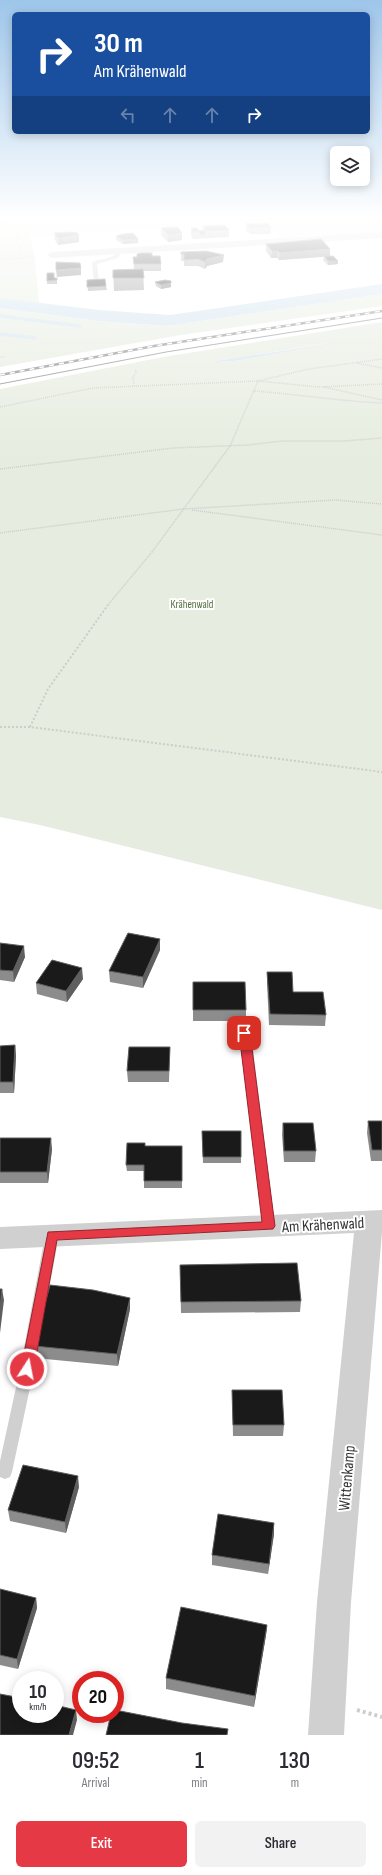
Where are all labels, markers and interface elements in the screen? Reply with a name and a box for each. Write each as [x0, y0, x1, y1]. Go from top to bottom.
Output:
text: 30 m [94, 27, 143, 60]
icon: right [28, 28, 80, 80]
text: Am Krähenwald [94, 61, 187, 82]
icon: left [117, 104, 139, 126]
icon: ahead [159, 104, 181, 126]
icon: ahead [201, 104, 223, 126]
icon: right [243, 104, 265, 126]
map controls [330, 146, 370, 186]
button: layers [330, 146, 370, 186]
park label: Krähenwald [171, 598, 214, 611]
pin [227, 1016, 261, 1050]
icon: arrive [233, 1022, 255, 1044]
street label: Am Krähenwald [280, 1214, 365, 1237]
position arrow [6, 1348, 48, 1390]
street label: Wittenkamp [335, 1445, 360, 1512]
speed limit sign: 20 [72, 1671, 124, 1723]
text: 10 [29, 1680, 47, 1704]
text: km/h [29, 1701, 47, 1713]
text: 09:52 [72, 1746, 119, 1775]
text: 1 [195, 1746, 204, 1775]
text: 130 [280, 1746, 310, 1775]
text: Arrival [82, 1775, 110, 1791]
text: min [191, 1775, 208, 1791]
text: m [291, 1775, 299, 1791]
button: Exit [16, 1821, 187, 1867]
button: Share [195, 1821, 366, 1867]

